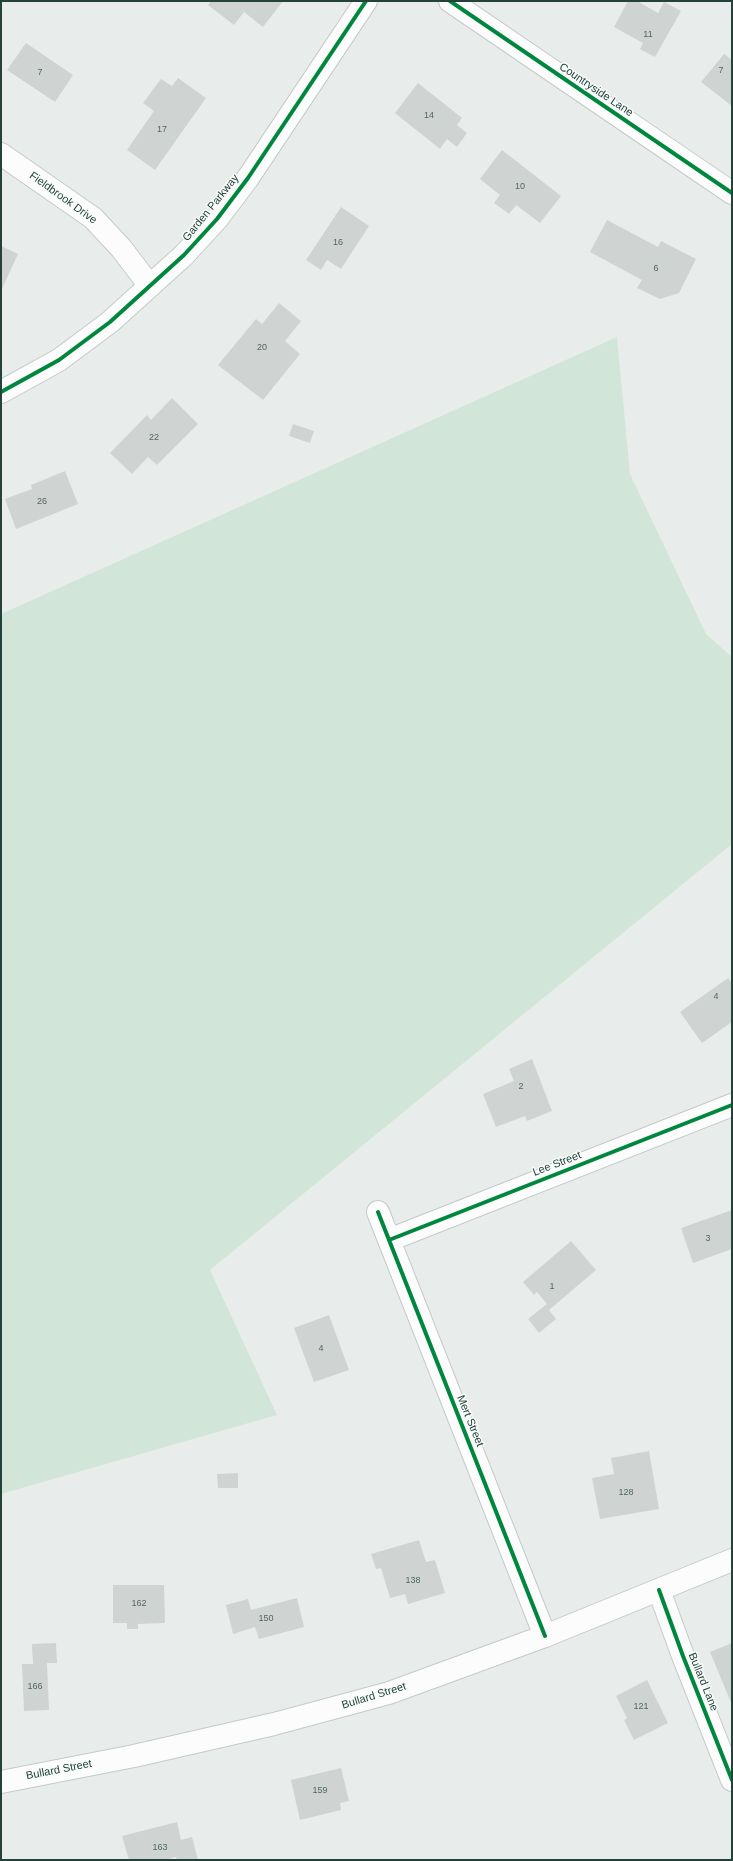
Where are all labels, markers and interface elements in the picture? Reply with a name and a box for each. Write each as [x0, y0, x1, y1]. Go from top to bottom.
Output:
house number: 11 [643, 30, 653, 40]
street label: Countryside Lane [557, 60, 635, 120]
house number: 7 [718, 66, 724, 76]
house number: 7 [37, 68, 43, 78]
house number: 14 [424, 111, 434, 121]
house number: 17 [157, 125, 167, 135]
street label: Fieldbrook Drive [27, 169, 99, 227]
street label: Garden Parkway [180, 172, 242, 244]
house number: 10 [515, 182, 525, 192]
house number: 16 [333, 238, 343, 248]
house number: 6 [653, 264, 659, 274]
house number: 20 [257, 343, 267, 353]
house number: 22 [149, 433, 159, 443]
house number: 26 [37, 497, 47, 507]
house number: 4 [713, 992, 719, 1002]
house number: 2 [518, 1082, 524, 1092]
street label: Lee Street [531, 1149, 583, 1179]
house number: 3 [705, 1234, 711, 1244]
house number: 1 [549, 1282, 555, 1292]
house number: 4 [318, 1344, 324, 1354]
street label: Mert Street [454, 1393, 486, 1449]
house number: 128 [618, 1488, 634, 1498]
house number: 138 [405, 1576, 421, 1586]
house number: 162 [131, 1599, 147, 1609]
house number: 150 [258, 1614, 274, 1624]
street label: Bullard Lane [685, 1651, 721, 1713]
street label: Bullard Street [340, 1680, 408, 1712]
house number: 166 [27, 1682, 43, 1692]
house number: 121 [633, 1702, 649, 1712]
street label: Bullard Street [25, 1757, 93, 1783]
house number: 159 [312, 1786, 328, 1796]
house number: 163 [152, 1843, 168, 1853]

